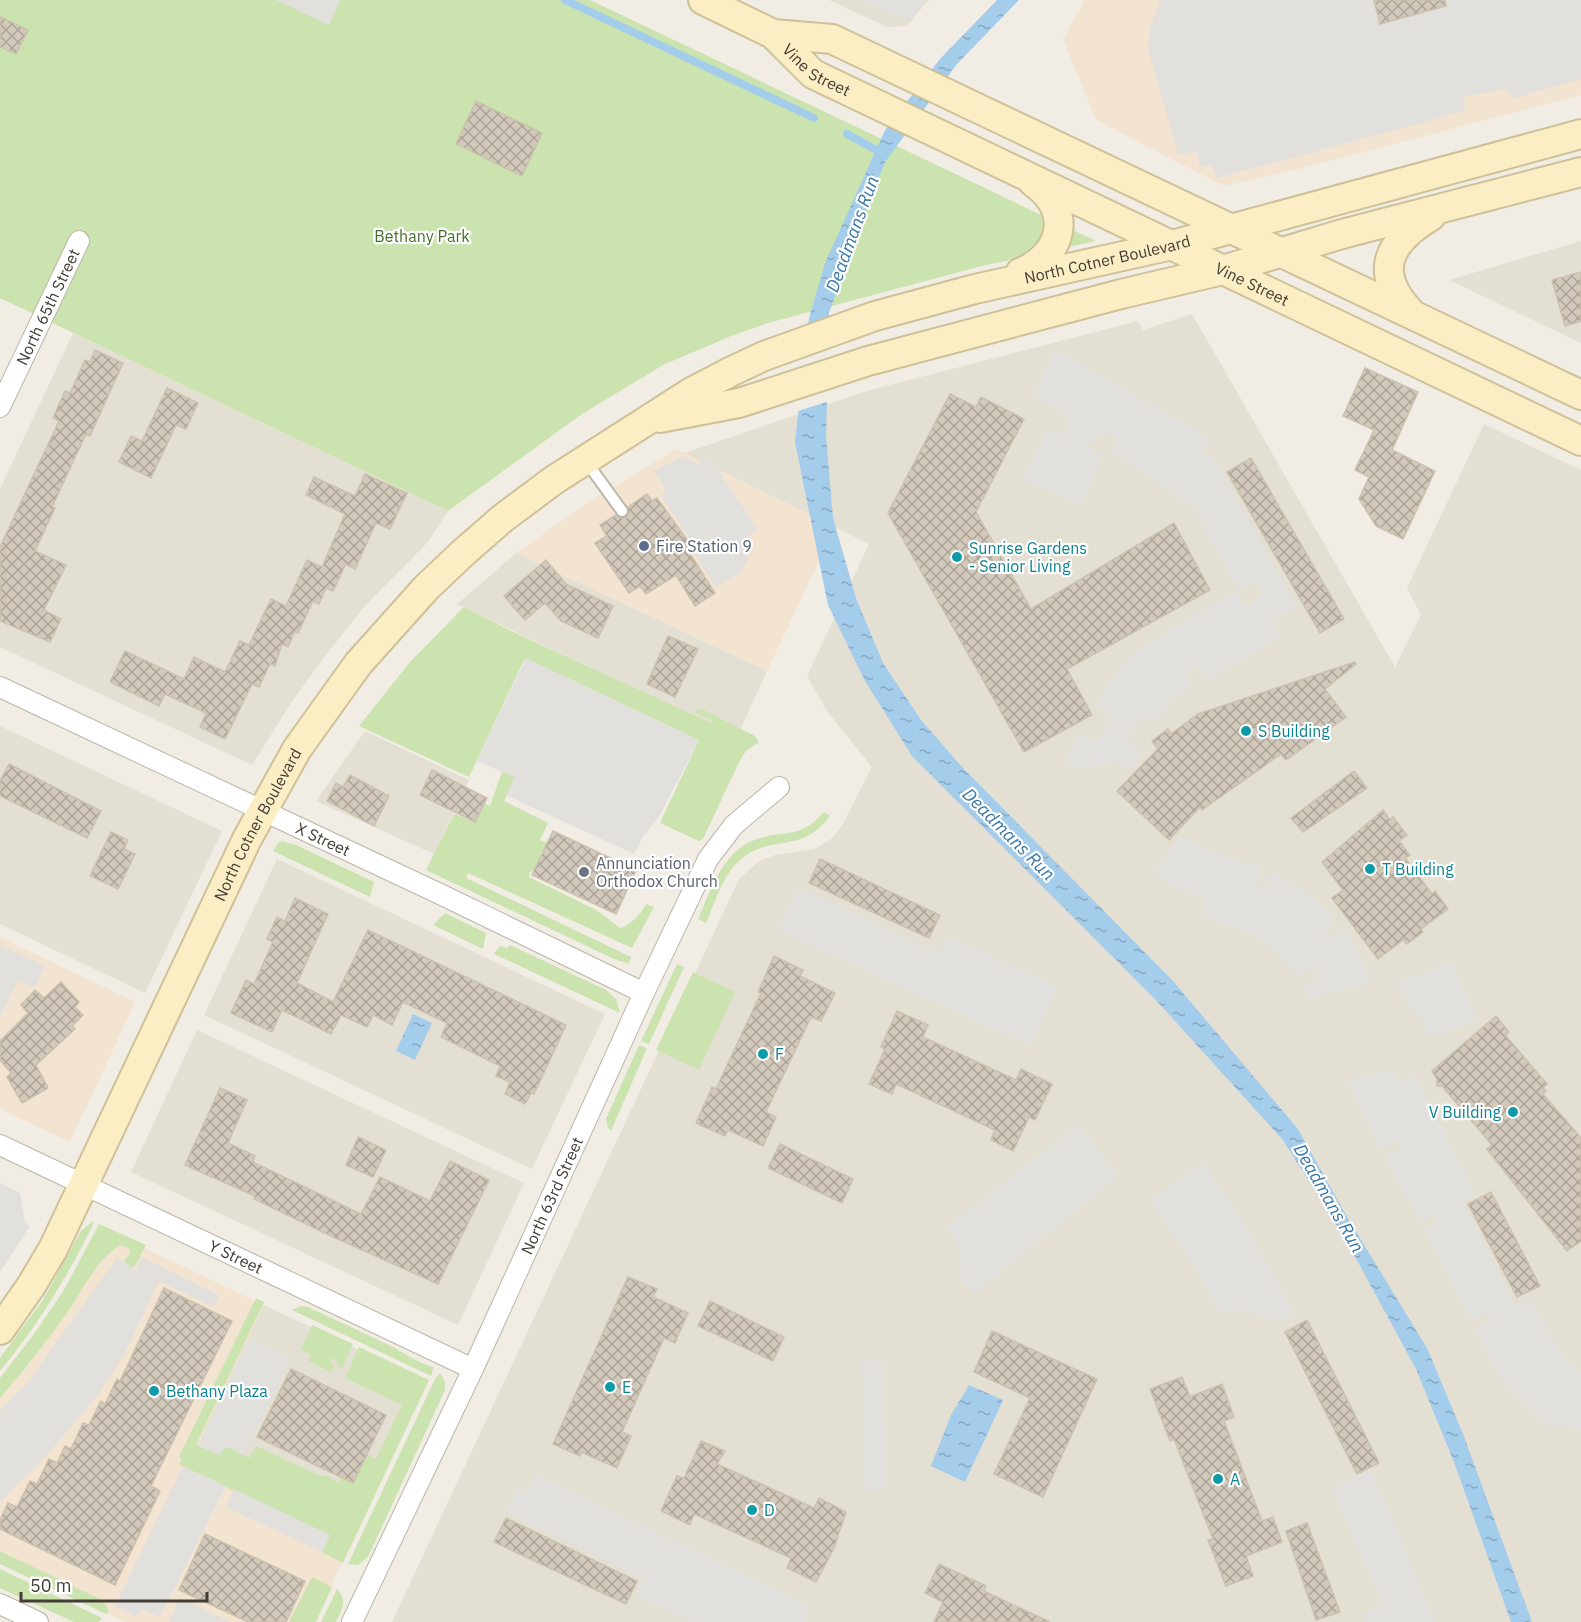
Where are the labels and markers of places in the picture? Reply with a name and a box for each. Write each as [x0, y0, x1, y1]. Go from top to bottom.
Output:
place label: Fire Station 9 [656, 536, 752, 556]
place label: Sunrise Gardens - Senior Living [969, 538, 1087, 576]
marker: Fire Station 9 [637, 539, 651, 553]
marker: Sunrise Gardens - Senior Living [950, 550, 964, 564]
place label: S Building [1258, 721, 1330, 741]
marker: S Building [1239, 724, 1253, 738]
place label: Annunciation Orthodox Church [596, 853, 718, 891]
place label: T Building [1382, 859, 1454, 879]
marker: T Building [1363, 862, 1377, 876]
marker: Annunciation Orthodox Church [577, 865, 591, 879]
place label: F [775, 1044, 784, 1064]
marker: F [756, 1047, 770, 1061]
place label: V Building [1429, 1102, 1502, 1122]
marker: V Building [1506, 1105, 1520, 1119]
place label: E [622, 1377, 631, 1397]
marker: E [603, 1380, 617, 1394]
place label: Bethany Plaza [166, 1381, 268, 1401]
marker: Bethany Plaza [147, 1384, 161, 1398]
place label: A [1230, 1469, 1240, 1489]
marker: A [1211, 1472, 1225, 1486]
place label: D [764, 1500, 775, 1520]
marker: D [745, 1503, 759, 1517]

